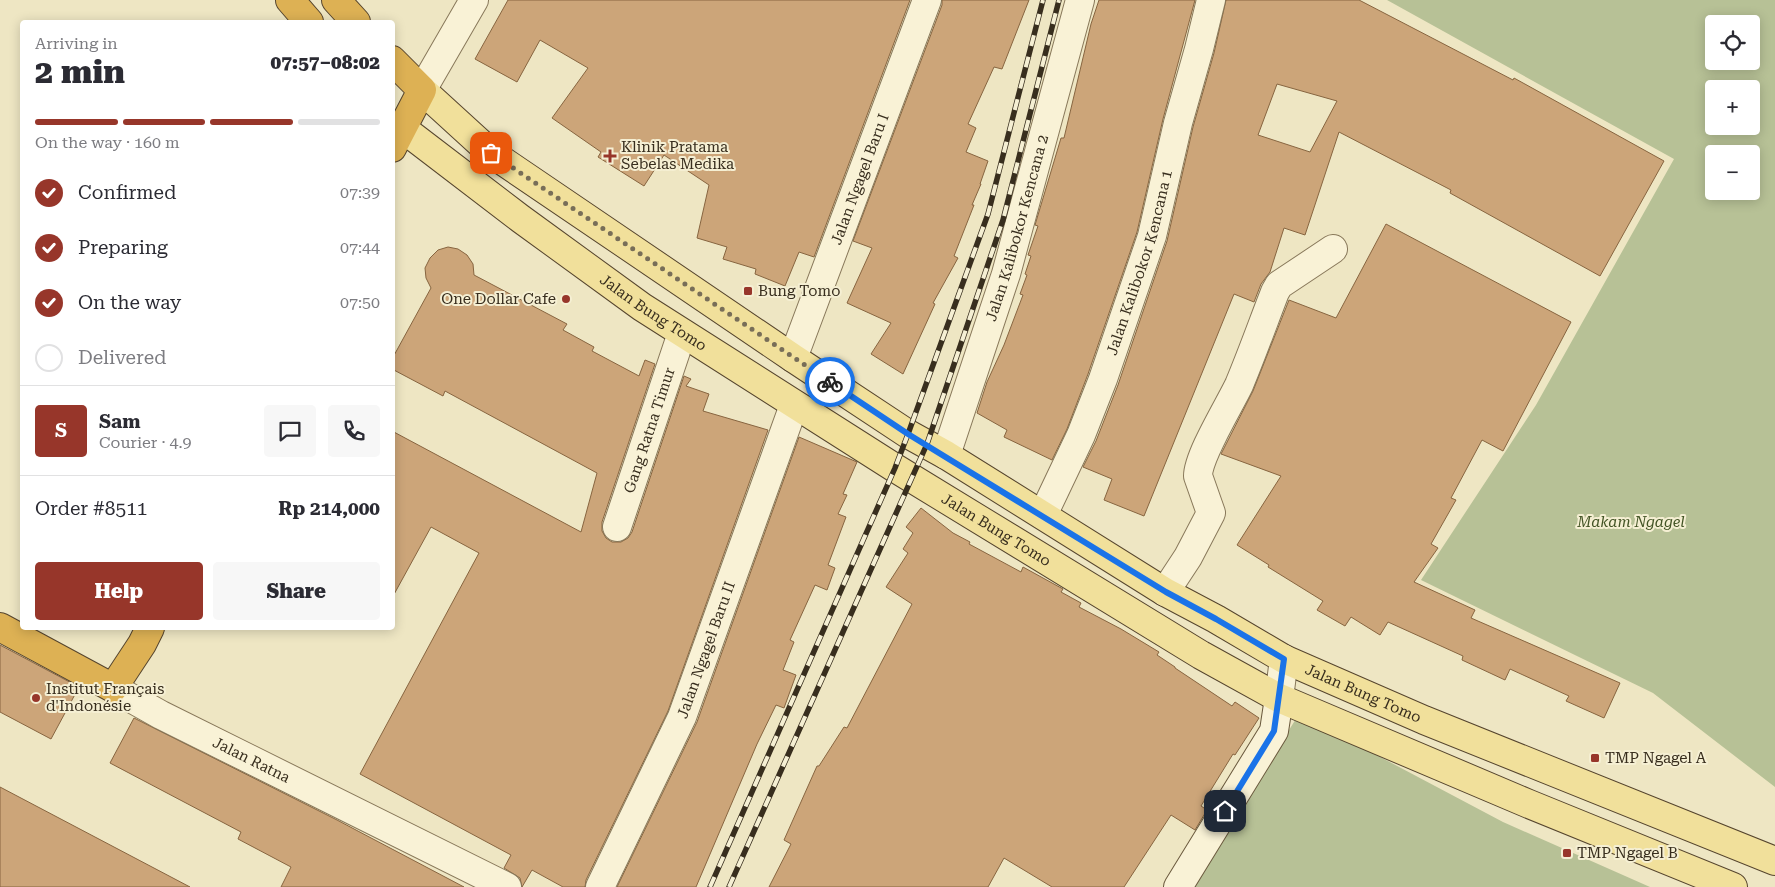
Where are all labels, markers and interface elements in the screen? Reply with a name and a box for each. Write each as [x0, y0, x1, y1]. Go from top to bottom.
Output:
map controls [1705, 15, 1760, 200]
button: locate [1705, 15, 1760, 70]
text: Arriving in [35, 34, 118, 53]
text: 07:57–08:02 [271, 51, 380, 74]
text: 2 min [35, 53, 125, 91]
button: + [1705, 80, 1760, 135]
street label: Jalan Ngagel Baru I [827, 111, 893, 247]
pin [470, 132, 512, 174]
text: On the way · 160 m [35, 133, 180, 152]
street label: Jalan Kalibokor Kencana 2 [982, 133, 1052, 324]
place label: Klinik Pratama Sebelas Medika [621, 138, 734, 173]
icon: bag [477, 139, 505, 167]
button: − [1705, 145, 1760, 200]
marker: Klinik Pratama Sebelas Medika [603, 149, 617, 163]
street label: Jalan Kalibokor Kencana 1 [1103, 168, 1176, 358]
icon: check [35, 179, 63, 207]
text: Confirmed [78, 181, 176, 204]
text: 07:39 [340, 183, 380, 202]
icon: check [35, 234, 63, 262]
text: Preparing [78, 236, 168, 259]
text: 07:44 [340, 238, 380, 257]
street label: Jalan Bung Tomo [596, 270, 710, 355]
place label: Bung Tomo [758, 282, 840, 300]
marker: Bung Tomo [742, 285, 754, 297]
icon: check [35, 289, 63, 317]
place label: One Dollar Cafe [441, 290, 556, 308]
text: On the way [78, 291, 181, 314]
text: 07:50 [340, 293, 380, 312]
marker: One Dollar Cafe [560, 293, 572, 305]
text: Delivered [78, 346, 166, 369]
courier [805, 357, 855, 407]
street label: Gang Ratna Timur [620, 365, 679, 495]
icon: bike [816, 368, 844, 396]
button: chat [264, 405, 316, 457]
button: phone [328, 405, 380, 457]
text: Sam [99, 410, 141, 433]
text: S [55, 419, 67, 442]
text: Courier · 4.9 [99, 433, 192, 452]
street label: Jalan Bung Tomo [938, 490, 1054, 570]
text: Order #8511 [35, 497, 147, 520]
text: Rp 214,000 [278, 497, 380, 520]
park label: Makam Ngagel [1576, 513, 1685, 531]
button: Help [35, 562, 203, 620]
button: Share [213, 562, 380, 620]
street label: Jalan Ngagel Baru II [673, 579, 739, 721]
street label: Jalan Bung Tomo [1302, 660, 1424, 727]
place label: Institut Français d'Indonésie [46, 680, 164, 715]
marker: Institut Français d'Indonésie [30, 692, 42, 704]
street label: Jalan Ratna [210, 733, 293, 787]
place label: TMP Ngagel A [1605, 749, 1707, 767]
marker: TMP Ngagel A [1589, 752, 1601, 764]
pin [1204, 790, 1246, 832]
icon: home [1211, 797, 1239, 825]
place label: TMP Ngagel B [1577, 844, 1678, 862]
marker: TMP Ngagel B [1561, 847, 1573, 859]

